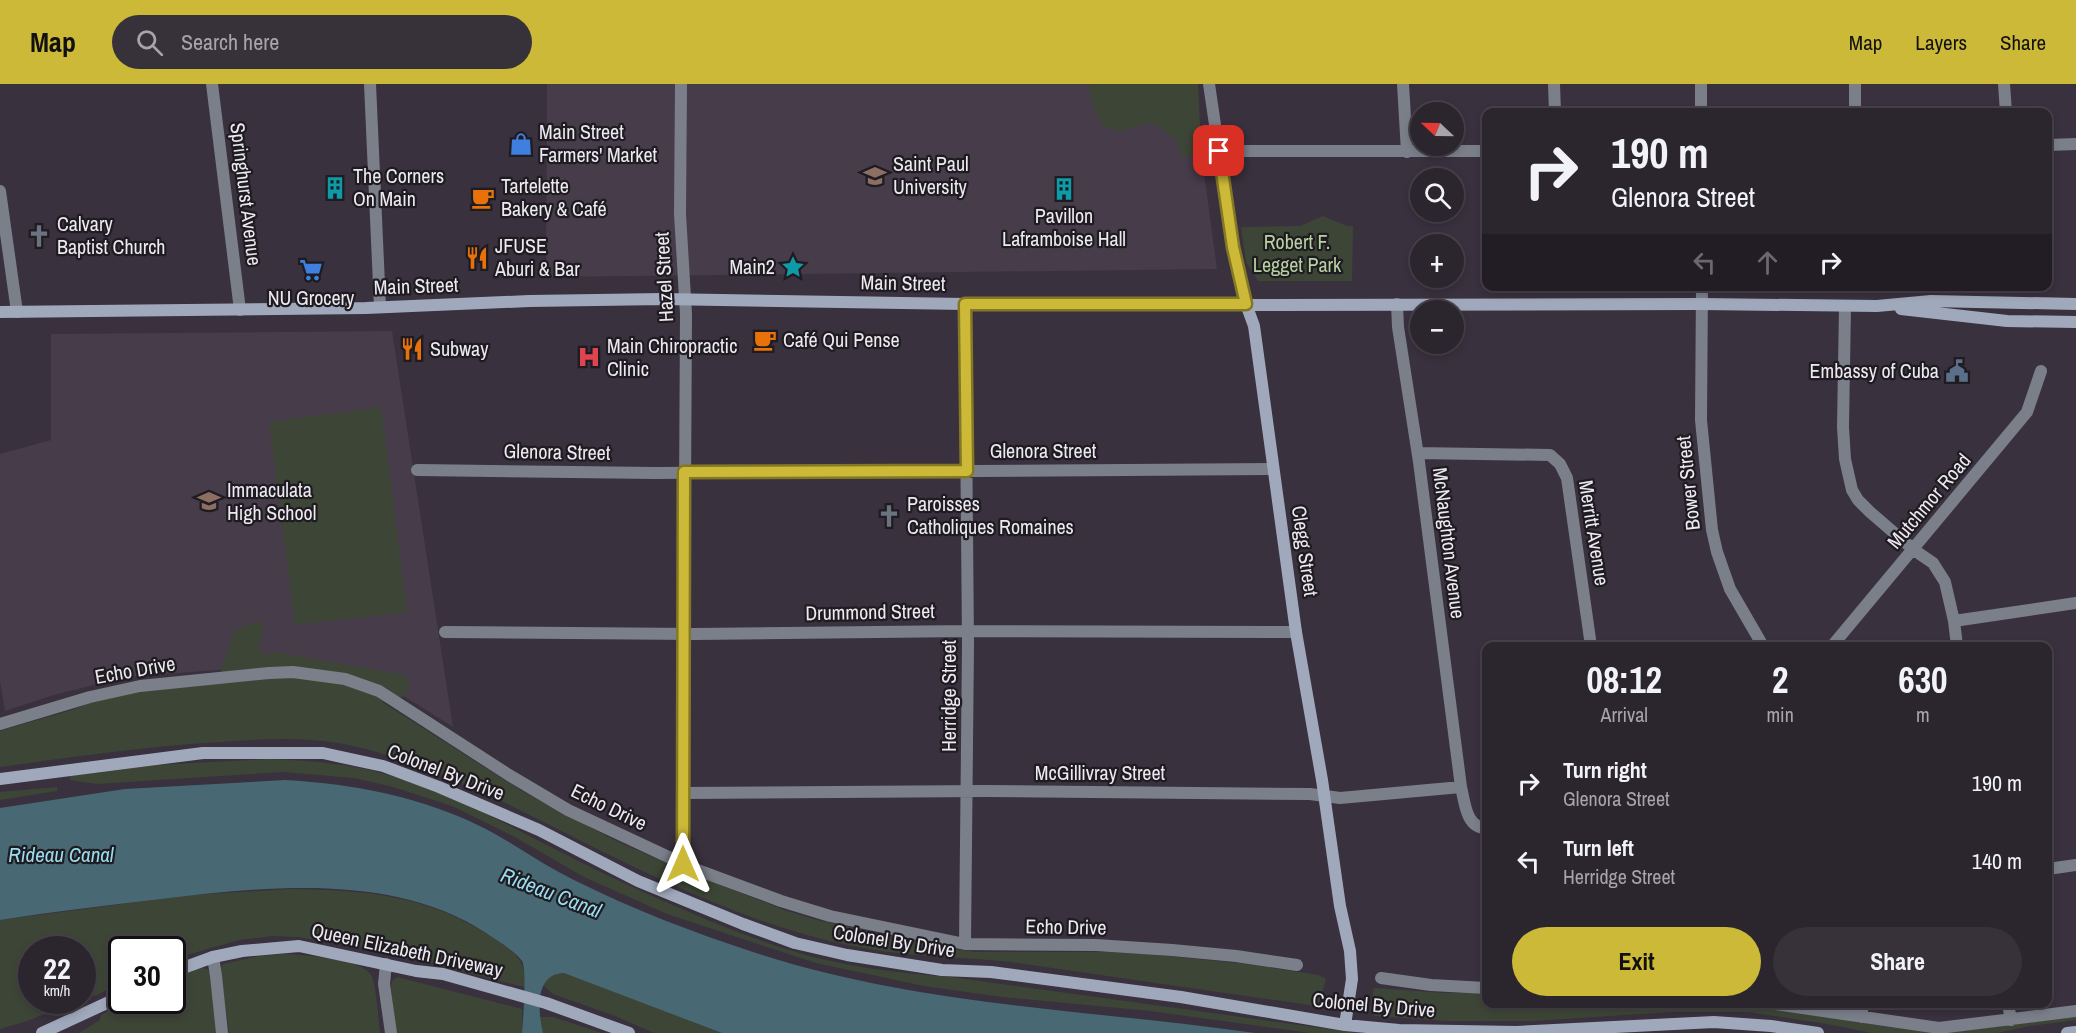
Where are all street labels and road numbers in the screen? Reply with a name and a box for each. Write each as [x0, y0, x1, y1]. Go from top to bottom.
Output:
street label: Springhurst Avenue [224, 121, 269, 267]
street label: Hazel Street [648, 231, 679, 323]
street label: Main Street [860, 268, 946, 297]
street label: Main Street [373, 271, 459, 300]
street label: Bower Street [1669, 434, 1706, 532]
street label: Glenora Street [503, 437, 611, 466]
street label: Glenora Street [990, 437, 1097, 464]
street label: Mutchmor Road [1881, 447, 1976, 554]
street label: McNaughton Avenue [1427, 466, 1472, 620]
street label: Merritt Avenue [1573, 478, 1616, 588]
street label: Clegg Street [1286, 504, 1325, 598]
street label: Drummond Street [805, 597, 935, 626]
street label: Herridge Street [935, 640, 962, 752]
street label: Echo Drive [93, 649, 177, 690]
street label: Colonel By Drive [384, 737, 508, 806]
street label: McGillivray Street [1035, 759, 1166, 786]
street label: Echo Drive [567, 777, 652, 836]
street label: Echo Drive [1025, 912, 1107, 941]
street label: Queen Elizabeth Driveway [309, 916, 506, 983]
street label: Colonel By Drive [831, 918, 957, 963]
street label: Colonel By Drive [1312, 986, 1437, 1023]

